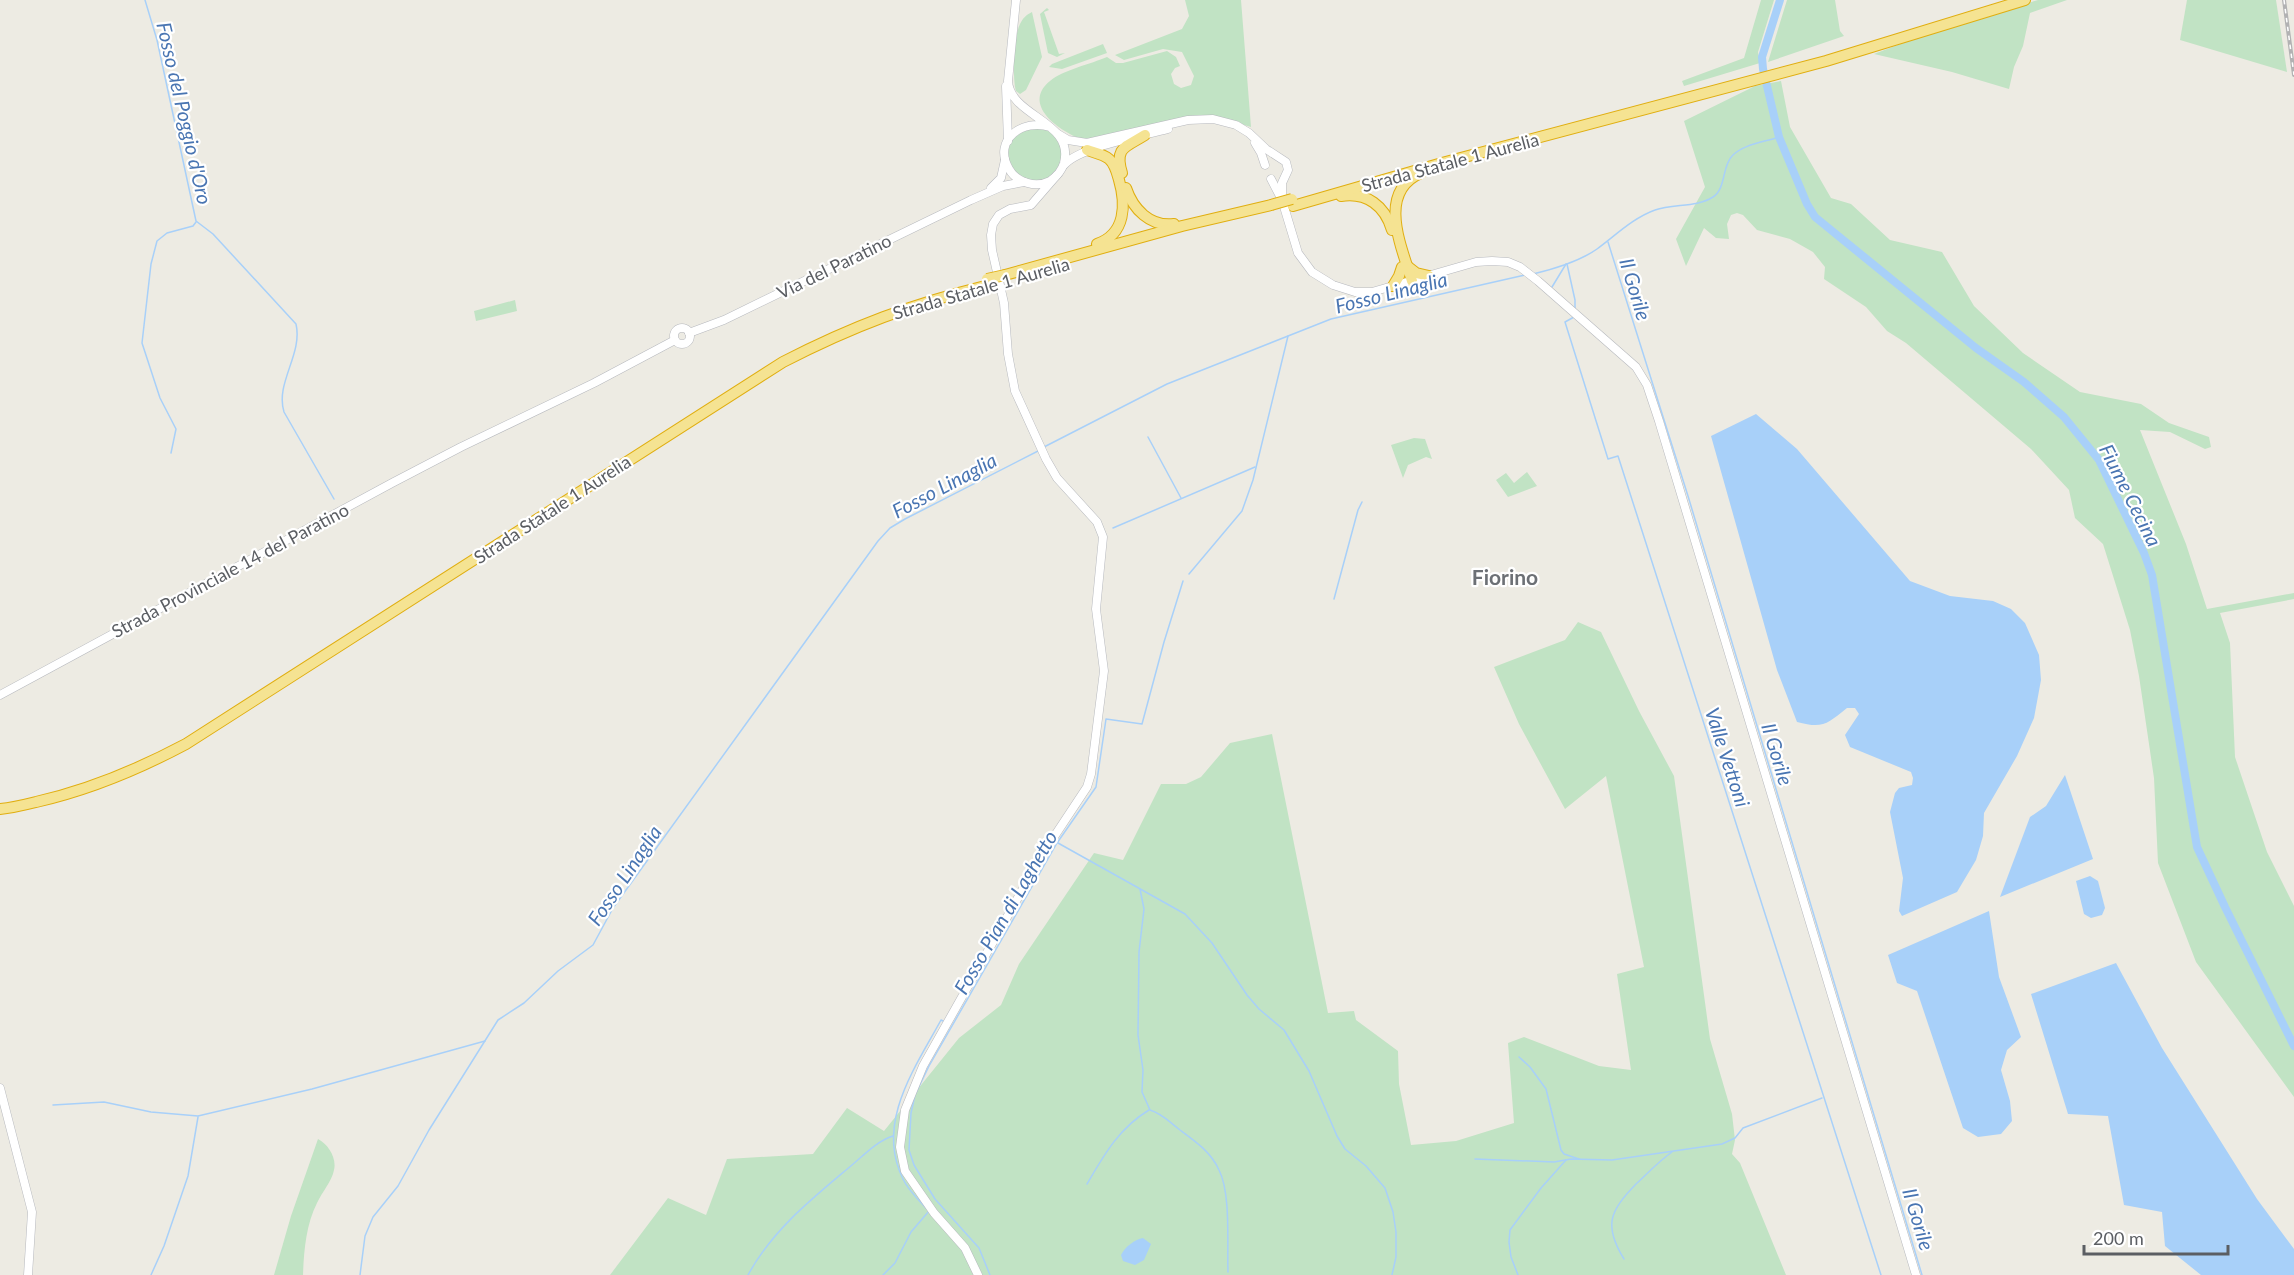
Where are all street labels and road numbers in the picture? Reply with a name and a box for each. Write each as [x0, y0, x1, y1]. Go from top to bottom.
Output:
street label: Strada Statale 1 Aurelia [1359, 128, 1541, 196]
street label: Via del Paratino [773, 229, 895, 303]
street label: Strada Statale 1 Aurelia [890, 252, 1072, 324]
street label: Strada Statale 1 Aurelia [469, 450, 635, 568]
street label: Strada Provinciale 14 del Paratino [108, 498, 352, 642]

